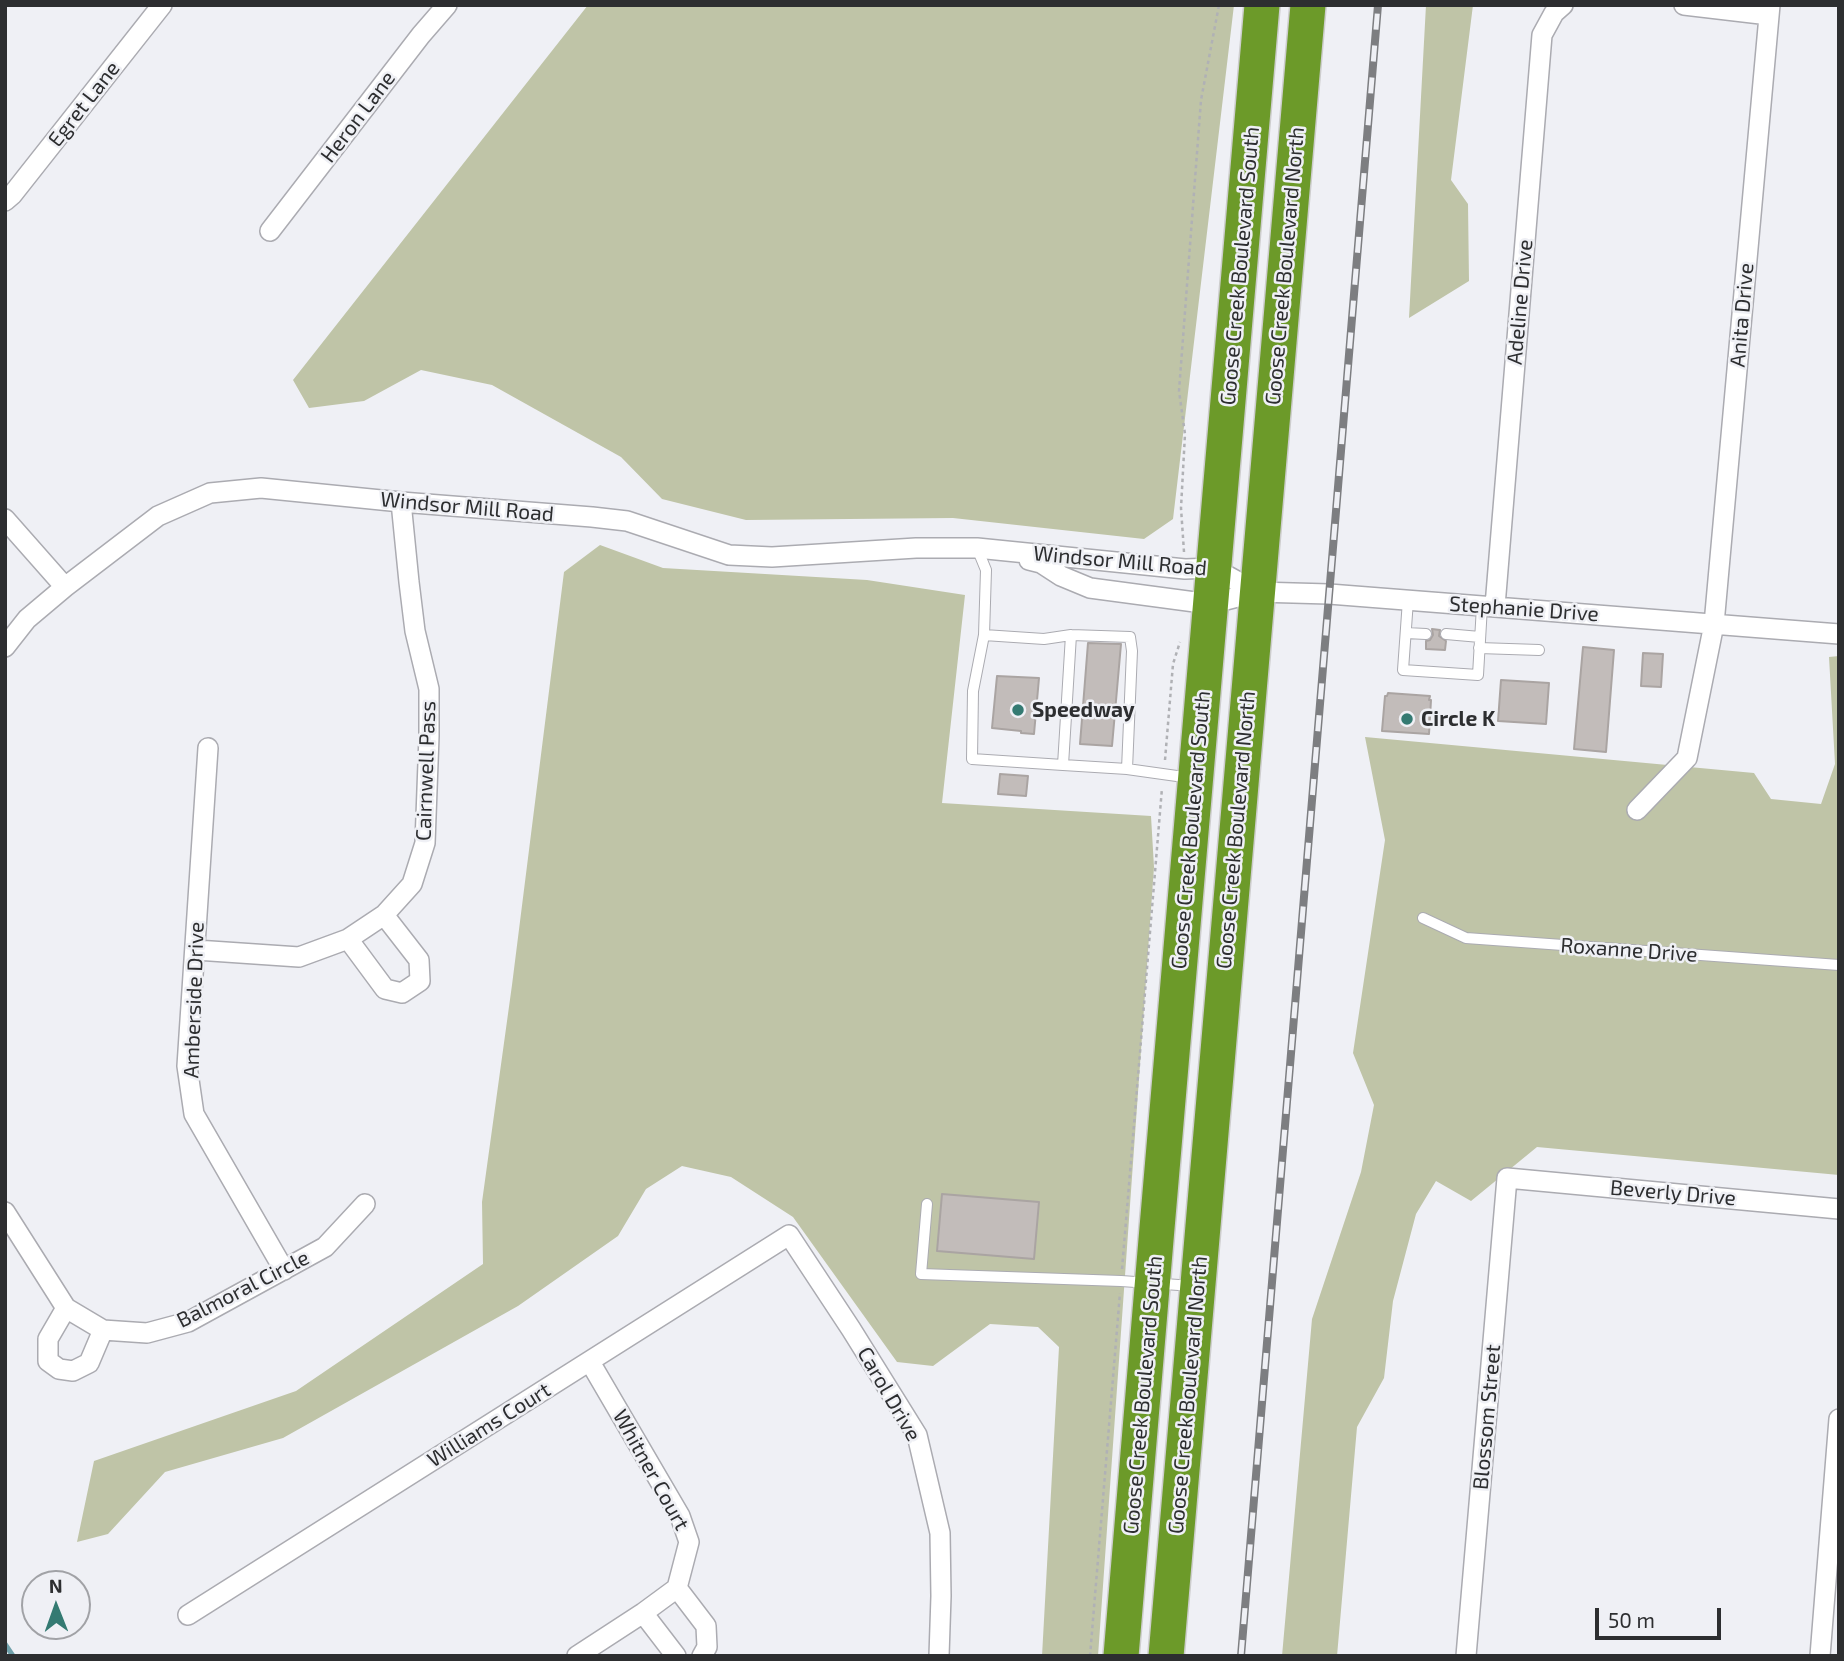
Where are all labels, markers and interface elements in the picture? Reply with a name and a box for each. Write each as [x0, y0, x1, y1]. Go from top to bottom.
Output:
street label: Egret Lane [43, 56, 125, 152]
street label: Heron Lane [315, 66, 401, 168]
street label: Goose Creek Boulevard South [1215, 126, 1265, 406]
street label: Goose Creek Boulevard North [1260, 126, 1310, 406]
street label: Adeline Drive [1502, 238, 1538, 366]
street label: Anita Drive [1725, 262, 1759, 368]
street label: Windsor Mill Road [379, 487, 555, 527]
street label: Windsor Mill Road [1032, 541, 1208, 581]
street label: Stephanie Drive [1448, 591, 1600, 627]
street label: Goose Creek Boulevard South [1166, 690, 1216, 970]
street label: Goose Creek Boulevard North [1211, 690, 1261, 970]
place label: Speedway [1032, 697, 1135, 723]
street label: Cairnwell Pass [411, 701, 441, 841]
marker: Speedway [1010, 702, 1026, 718]
place label: Circle K [1421, 706, 1495, 732]
marker: Circle K [1399, 711, 1415, 727]
street label: Amberside Drive [179, 921, 209, 1079]
street label: Roxanne Drive [1560, 933, 1698, 967]
street label: Beverly Drive [1609, 1175, 1737, 1211]
street label: Balmoral Circle [173, 1245, 313, 1333]
street label: Goose Creek Boulevard South [1118, 1255, 1168, 1535]
street label: Goose Creek Boulevard North [1163, 1255, 1213, 1535]
street label: Carol Drive [852, 1343, 926, 1445]
street label: Blossom Street [1468, 1343, 1506, 1491]
street label: Williams Court [423, 1377, 555, 1473]
street label: Whitner Court [607, 1405, 695, 1535]
north arrow [21, 1570, 91, 1640]
text: N [49, 1574, 63, 1597]
scale bar [1599, 1594, 1725, 1638]
text: 50 m [1608, 1607, 1655, 1632]

